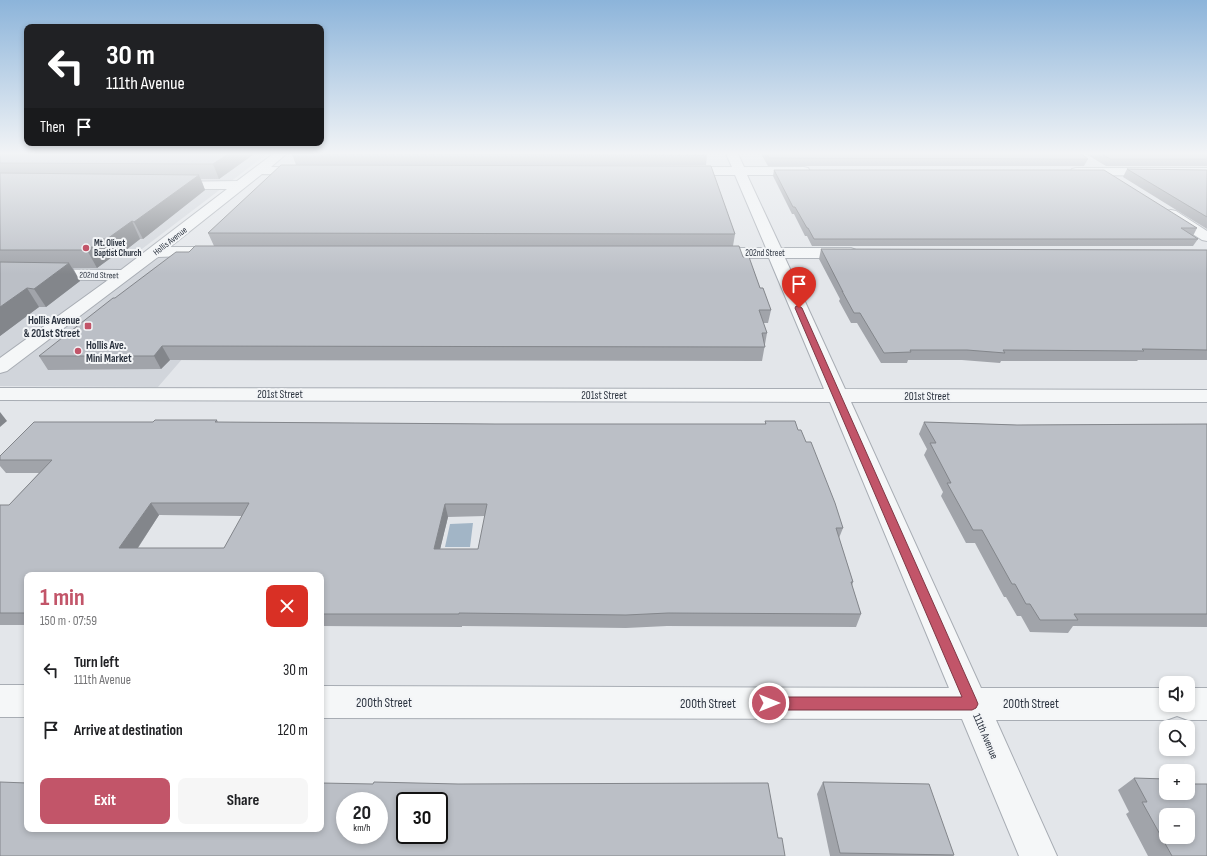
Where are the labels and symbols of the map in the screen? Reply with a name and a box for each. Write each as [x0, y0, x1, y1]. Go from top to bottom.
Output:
street label: Hollis Avenue [151, 224, 190, 258]
place label: Mt. Olivet Baptist Church [94, 238, 142, 259]
marker: Mt. Olivet Baptist Church [81, 243, 91, 253]
street label: 202nd Street [745, 248, 785, 259]
pin [782, 267, 816, 308]
street label: 202nd Street [79, 270, 119, 281]
place label: Hollis Avenue & 201st Street [24, 314, 80, 340]
marker: Hollis Avenue & 201st Street [83, 321, 93, 331]
place label: Hollis Ave. Mini Market [86, 339, 132, 365]
marker: Hollis Ave. Mini Market [73, 346, 83, 356]
street label: 201st Street [257, 388, 303, 401]
street label: 201st Street [581, 389, 627, 402]
street label: 201st Street [904, 390, 950, 403]
position arrow [748, 682, 790, 724]
street label: 200th Street [356, 695, 412, 711]
street label: 200th Street [680, 696, 736, 712]
street label: 200th Street [1003, 696, 1059, 712]
street label: 111th Avenue [970, 711, 1001, 761]
speed limit sign: 30 [396, 792, 448, 844]

